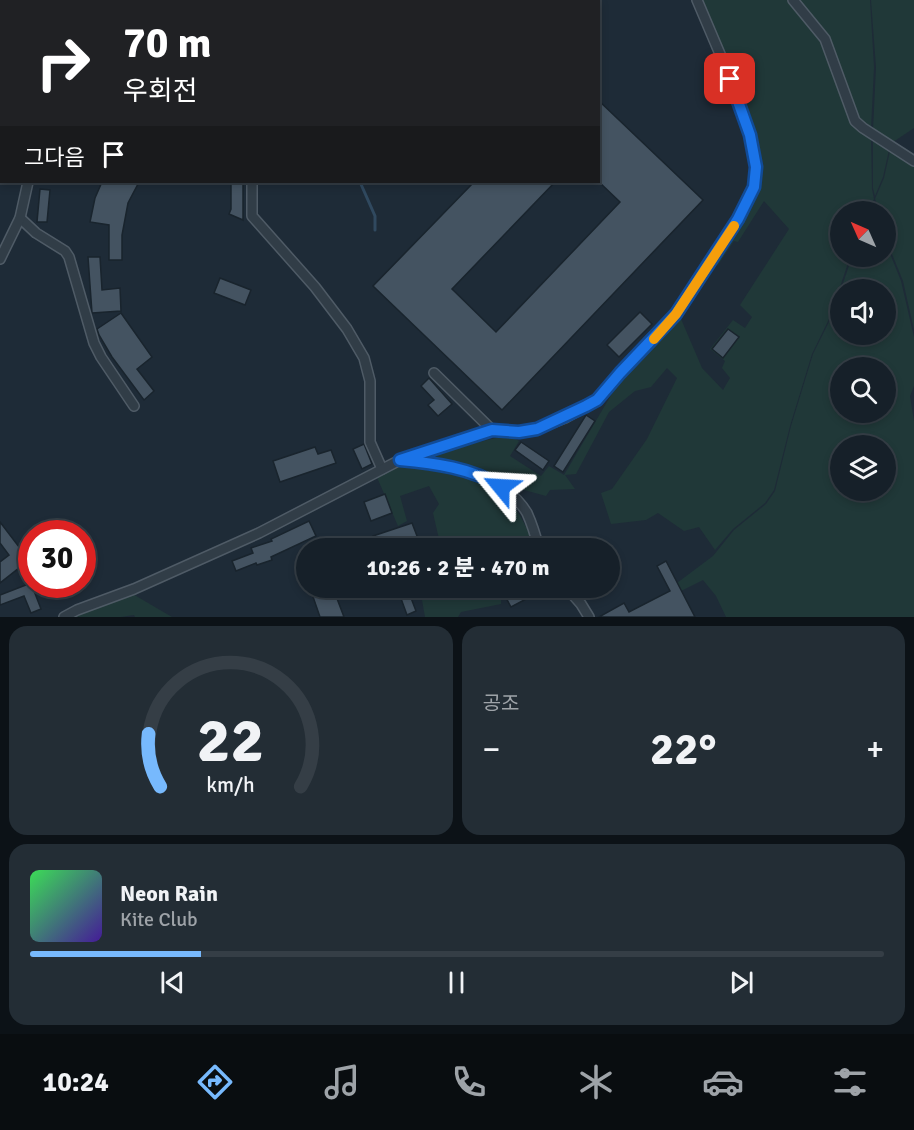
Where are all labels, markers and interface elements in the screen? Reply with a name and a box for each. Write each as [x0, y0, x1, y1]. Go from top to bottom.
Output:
text: 70 m [123, 18, 212, 69]
icon: right [24, 24, 102, 102]
pin [704, 53, 755, 104]
icon: arrive [713, 62, 746, 95]
text: 우회전 [123, 75, 198, 108]
icon: arrive [97, 138, 130, 171]
text: 그다음 [24, 144, 85, 171]
north arrow [830, 201, 896, 267]
map controls [830, 201, 896, 501]
button: sound [830, 279, 896, 345]
button: search [830, 357, 896, 423]
button: layers [830, 435, 896, 501]
position arrow [469, 455, 533, 519]
speed limit sign: 30 [18, 520, 96, 598]
text: 10:26 · 2 분 · 470 m [366, 554, 550, 581]
text: 공조 [483, 691, 519, 716]
text: 22 [197, 702, 264, 779]
text: 22° [650, 722, 717, 777]
text: − [483, 729, 500, 770]
text: + [866, 729, 884, 770]
text: km/h [206, 773, 255, 799]
text: Neon Rain [120, 880, 218, 907]
text: Kite Club [120, 907, 198, 932]
icon: previous [156, 966, 189, 999]
icon: pause [440, 966, 473, 999]
icon: next [725, 966, 758, 999]
icon: directions [194, 1061, 236, 1103]
icon: music [321, 1061, 363, 1103]
icon: phone [448, 1061, 490, 1103]
icon: climate [575, 1061, 617, 1103]
icon: car [702, 1061, 744, 1103]
icon: filters [829, 1061, 871, 1103]
text: 10:24 [43, 1066, 109, 1099]

